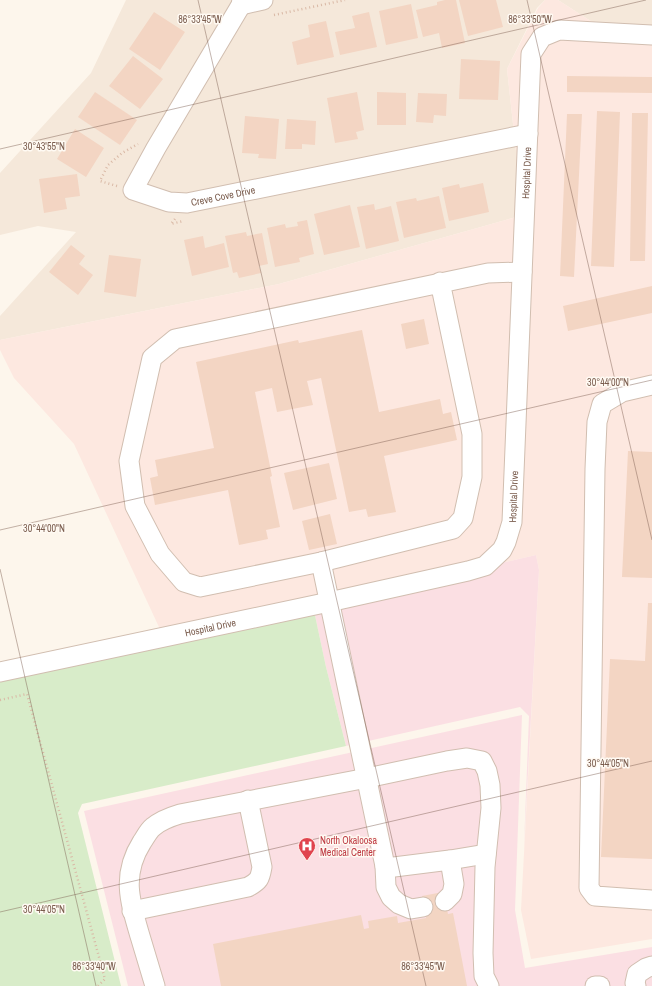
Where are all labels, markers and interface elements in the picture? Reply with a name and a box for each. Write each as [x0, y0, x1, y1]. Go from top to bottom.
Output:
text: 86°33'45"W [178, 13, 222, 26]
text: 86°33'50"W [508, 13, 552, 26]
text: 30°43'55"N [23, 140, 65, 153]
street label: Hospital Drive [519, 146, 534, 199]
street label: Creve Cove Drive [190, 183, 257, 209]
text: 30°44'00"N [587, 376, 629, 389]
street label: Hospital Drive [505, 470, 521, 523]
text: 30°44'00"N [23, 522, 65, 535]
street label: Hospital Drive [184, 615, 238, 639]
text: 30°44'05"N [587, 757, 629, 770]
place label: North Okaloosa Medical Center [320, 834, 377, 859]
hospital icon: North Okaloosa Medical Center [297, 836, 317, 861]
text: 30°44'05"N [23, 903, 65, 916]
text: 86°33'40"W [72, 960, 116, 973]
text: 86°33'45"W [401, 960, 445, 973]

